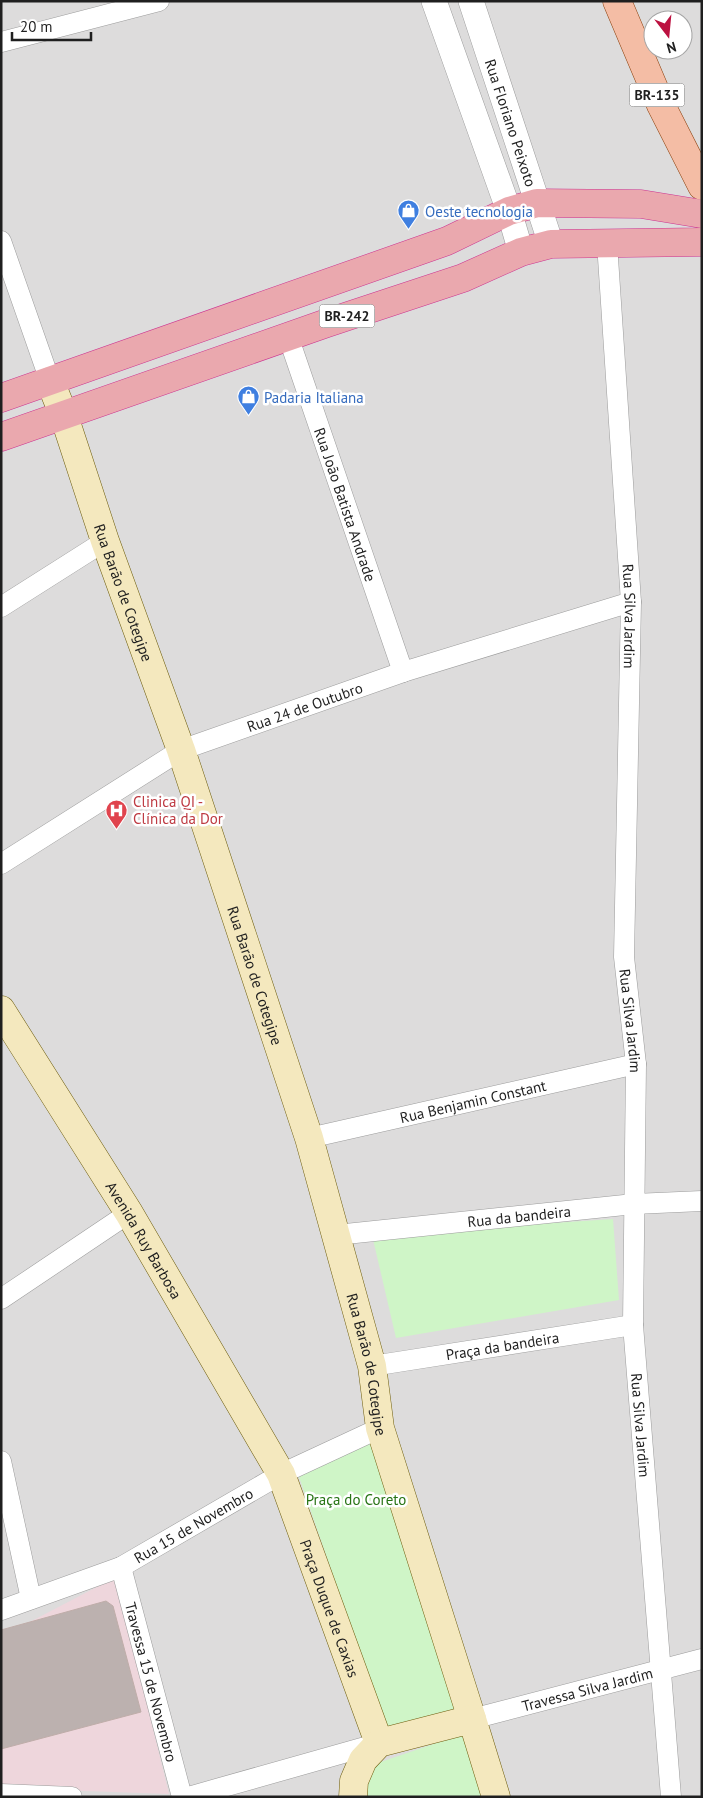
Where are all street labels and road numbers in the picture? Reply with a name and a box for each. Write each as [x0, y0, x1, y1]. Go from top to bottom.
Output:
street label: Rua Floriano Peixoto [481, 56, 541, 189]
road number: BR-135 [630, 84, 684, 106]
road number: BR-242 [320, 304, 374, 328]
street label: Rua João Batista Andrade [311, 425, 381, 584]
street label: Rua Barão de Cotegipe [90, 521, 157, 664]
street label: Rua Silva Jardim [619, 563, 641, 669]
street label: Rua 24 de Outubro [244, 678, 365, 736]
street label: Rua Barão de Cotegipe [224, 903, 287, 1047]
street label: Rua Silva Jardim [616, 968, 646, 1073]
street label: Rua Benjamin Constant [398, 1075, 548, 1127]
street label: Avenida Ruy Barbosa [102, 1178, 186, 1302]
street label: Rua da bandeira [466, 1201, 572, 1231]
street label: Rua Barão de Cotegipe [343, 1291, 391, 1438]
street label: Praça da bandeira [444, 1327, 560, 1364]
street label: Rua Silva Jardim [627, 1372, 655, 1478]
street label: Rua 15 de Novembro [130, 1483, 256, 1567]
street label: Praça Duque de Caxias [296, 1537, 364, 1680]
street label: Travessa 15 de Novembro [121, 1600, 182, 1764]
street label: Travessa Silva Jardim [520, 1663, 655, 1715]

